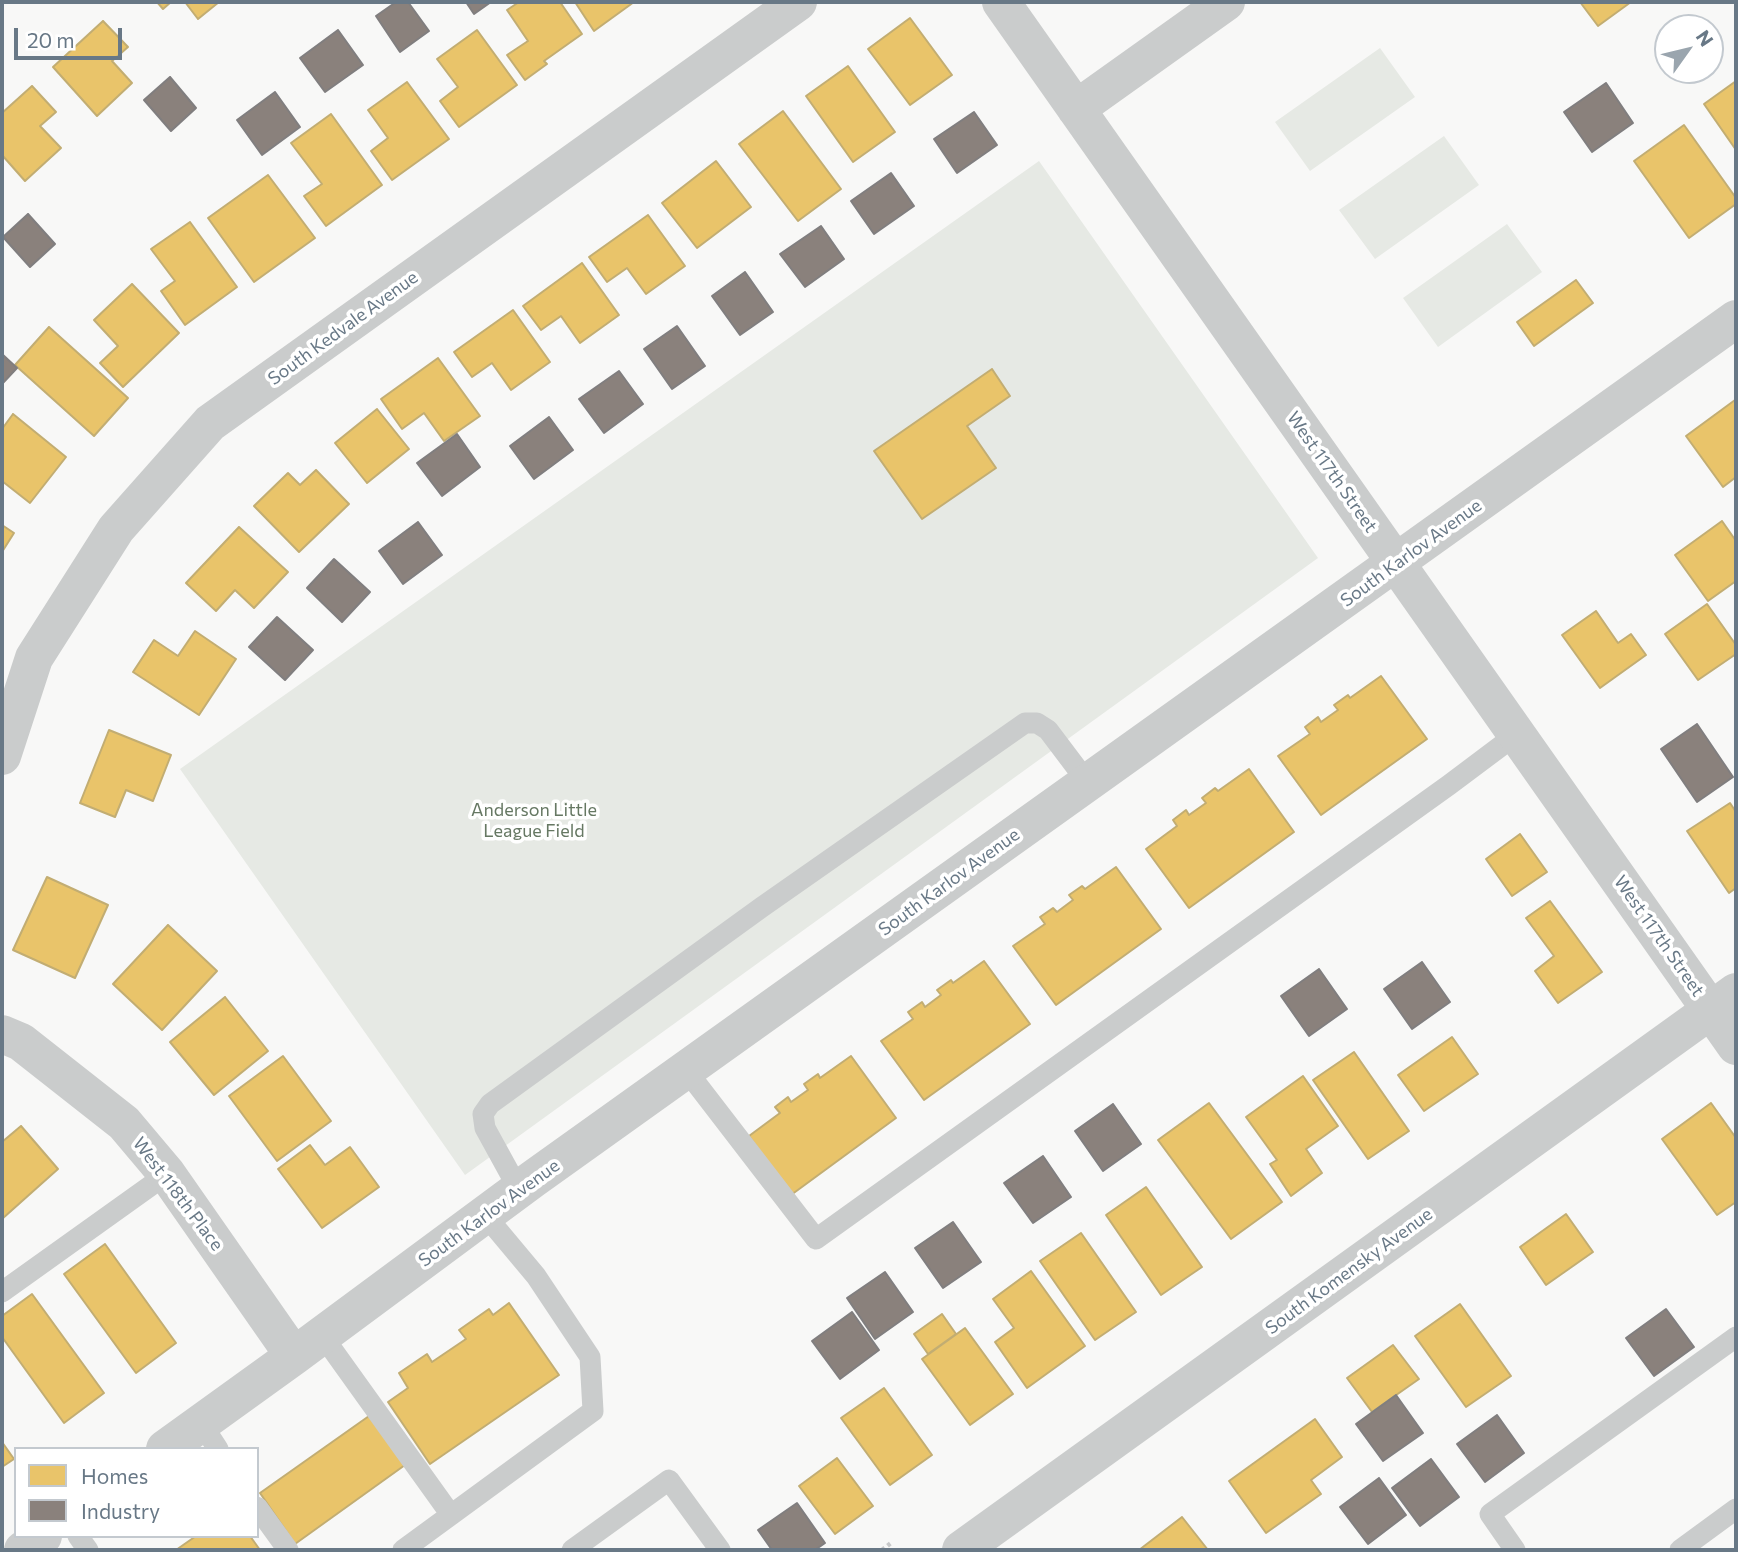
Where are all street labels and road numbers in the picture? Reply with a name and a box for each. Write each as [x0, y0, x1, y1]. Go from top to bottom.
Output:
street label: South Kedvale Avenue [264, 266, 422, 390]
street label: West 117th Street [1282, 407, 1382, 537]
street label: South Karlov Avenue [1336, 495, 1486, 611]
street label: South Karlov Avenue [874, 824, 1024, 940]
street label: West 117th Street [1609, 871, 1709, 1001]
street label: West 118th Place [128, 1133, 228, 1255]
street label: South Karlov Avenue [414, 1155, 564, 1271]
street label: South Komensky Avenue [1261, 1203, 1437, 1339]

